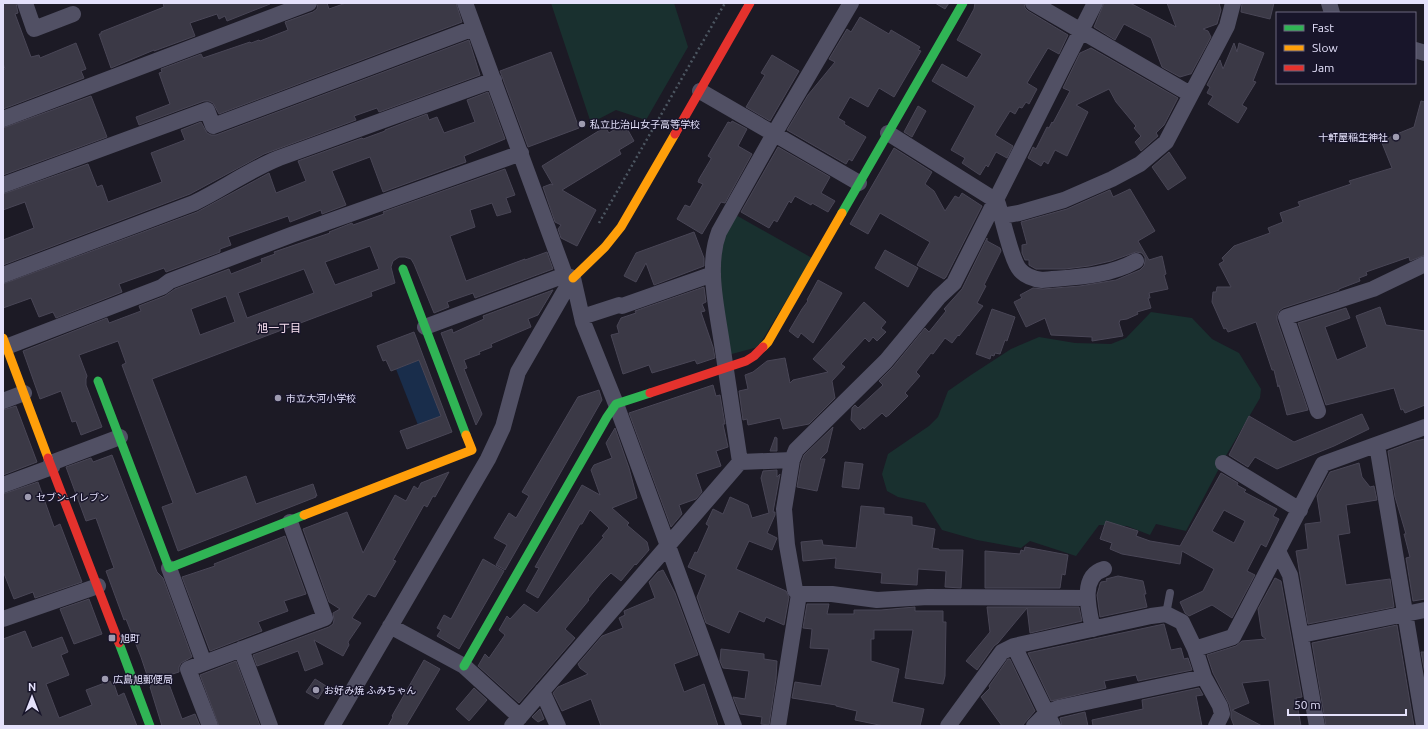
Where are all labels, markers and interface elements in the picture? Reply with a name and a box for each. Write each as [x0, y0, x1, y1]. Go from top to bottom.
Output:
legend [1276, 12, 1416, 84]
text: Fast [1312, 21, 1334, 34]
text: Slow [1312, 41, 1338, 54]
text: Jam [1312, 61, 1334, 74]
marker: 私立比治山女子高等学校 [577, 119, 587, 129]
place label: 私立比治山女子高等学校 [590, 119, 700, 130]
place label: 十軒屋稲生神社 [1318, 132, 1388, 143]
marker: 十軒屋稲生神社 [1391, 132, 1401, 142]
district label: 旭一丁目 [257, 322, 301, 334]
marker: 市立大河小学校 [273, 393, 283, 403]
place label: 市立大河小学校 [286, 393, 356, 404]
marker: セブン-イレブン [23, 492, 33, 502]
place label: セブン-イレブン [36, 492, 109, 503]
marker: 旭町 [107, 633, 117, 643]
place label: 旭町 [120, 633, 140, 644]
marker: 広島旭郵便局 [100, 674, 110, 684]
place label: 広島旭郵便局 [113, 674, 173, 685]
north arrow [12, 677, 52, 717]
text: N [28, 681, 36, 693]
marker: お好み焼 ふみちゃん [311, 685, 321, 695]
place label: お好み焼 ふみちゃん [324, 685, 416, 696]
scale bar [1288, 691, 1406, 717]
text: 50 m [1294, 698, 1321, 711]

